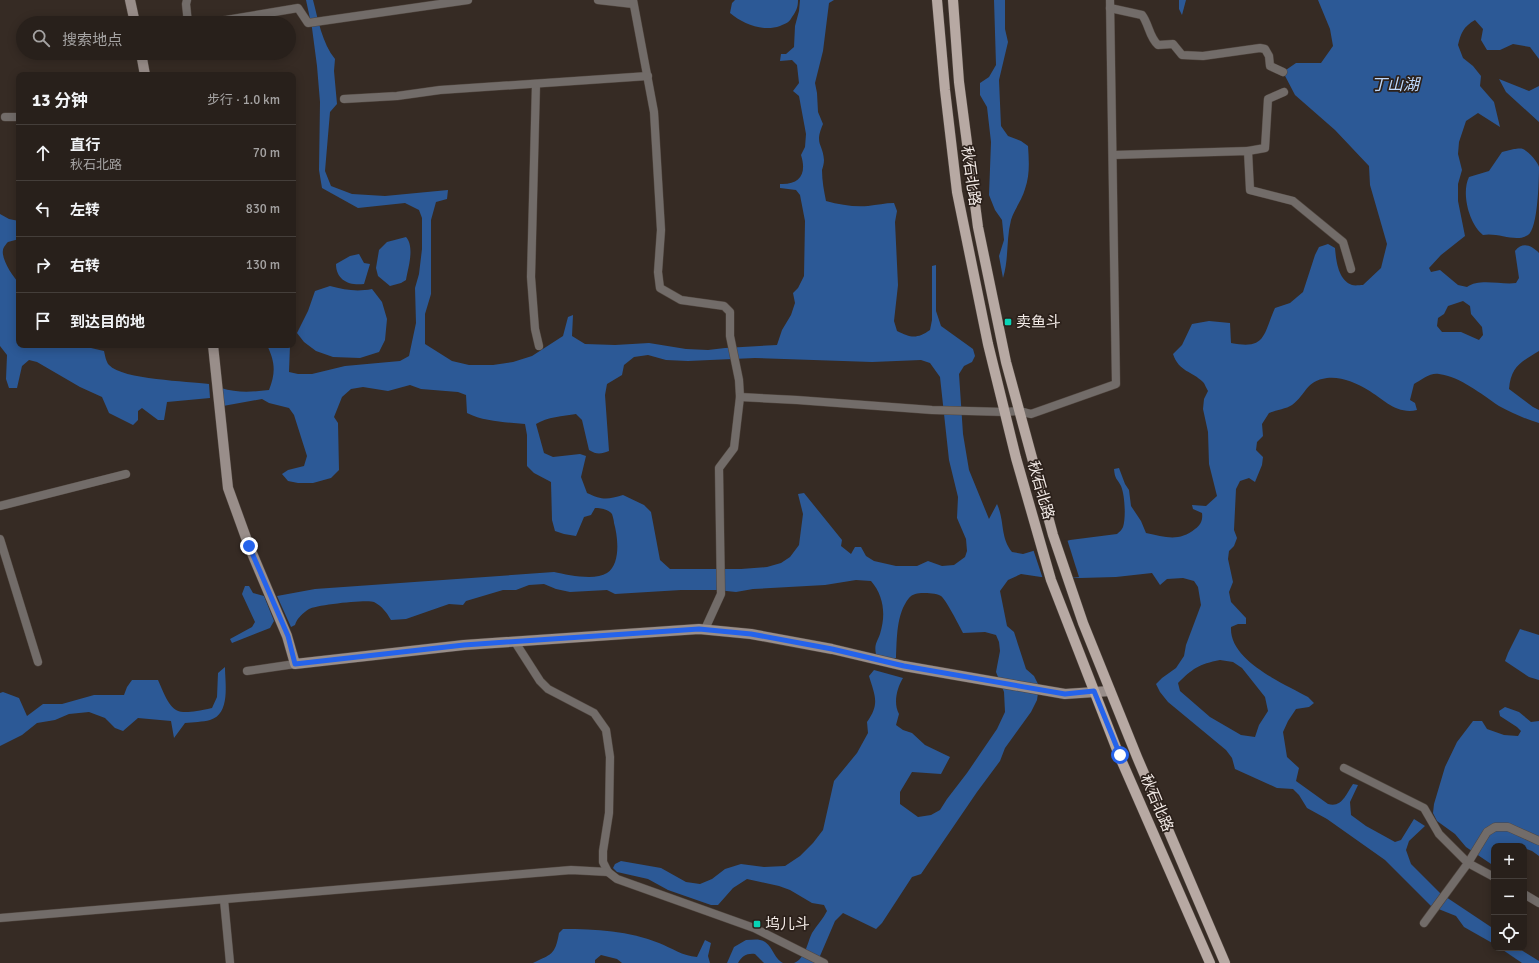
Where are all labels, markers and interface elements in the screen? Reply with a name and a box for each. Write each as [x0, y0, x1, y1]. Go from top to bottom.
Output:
search box [16, 16, 296, 60]
icon: search [30, 27, 52, 49]
text: 搜索地点 [62, 31, 122, 49]
water label: 丁山湖 [1371, 75, 1422, 95]
text: 13 分钟 [32, 90, 88, 111]
text: 步行 · 1.0 km [207, 92, 280, 108]
text: 直行 [70, 136, 100, 154]
icon: ahead [32, 142, 54, 164]
text: 70 m [253, 145, 280, 161]
street label: 秋石北路 [958, 145, 984, 207]
text: 秋石北路 [70, 157, 122, 173]
icon: left [32, 198, 54, 220]
text: 左转 [70, 201, 100, 219]
text: 830 m [246, 201, 280, 217]
icon: right [32, 254, 54, 276]
text: 右转 [70, 257, 100, 275]
text: 130 m [246, 257, 280, 273]
icon: arrive [32, 310, 54, 332]
text: 到达目的地 [70, 313, 145, 331]
place label: 卖鱼斗 [1016, 313, 1061, 331]
marker: 卖鱼斗 [1003, 317, 1013, 327]
street label: 秋石北路 [1024, 459, 1058, 521]
route end [240, 537, 258, 555]
route start [1111, 746, 1129, 764]
street label: 秋石北路 [1137, 772, 1177, 834]
map controls [1491, 843, 1527, 951]
button: + [1491, 843, 1527, 879]
button: − [1491, 879, 1527, 915]
place label: 坞儿斗 [765, 915, 810, 933]
button: locate [1491, 915, 1527, 951]
marker: 坞儿斗 [752, 919, 762, 929]

